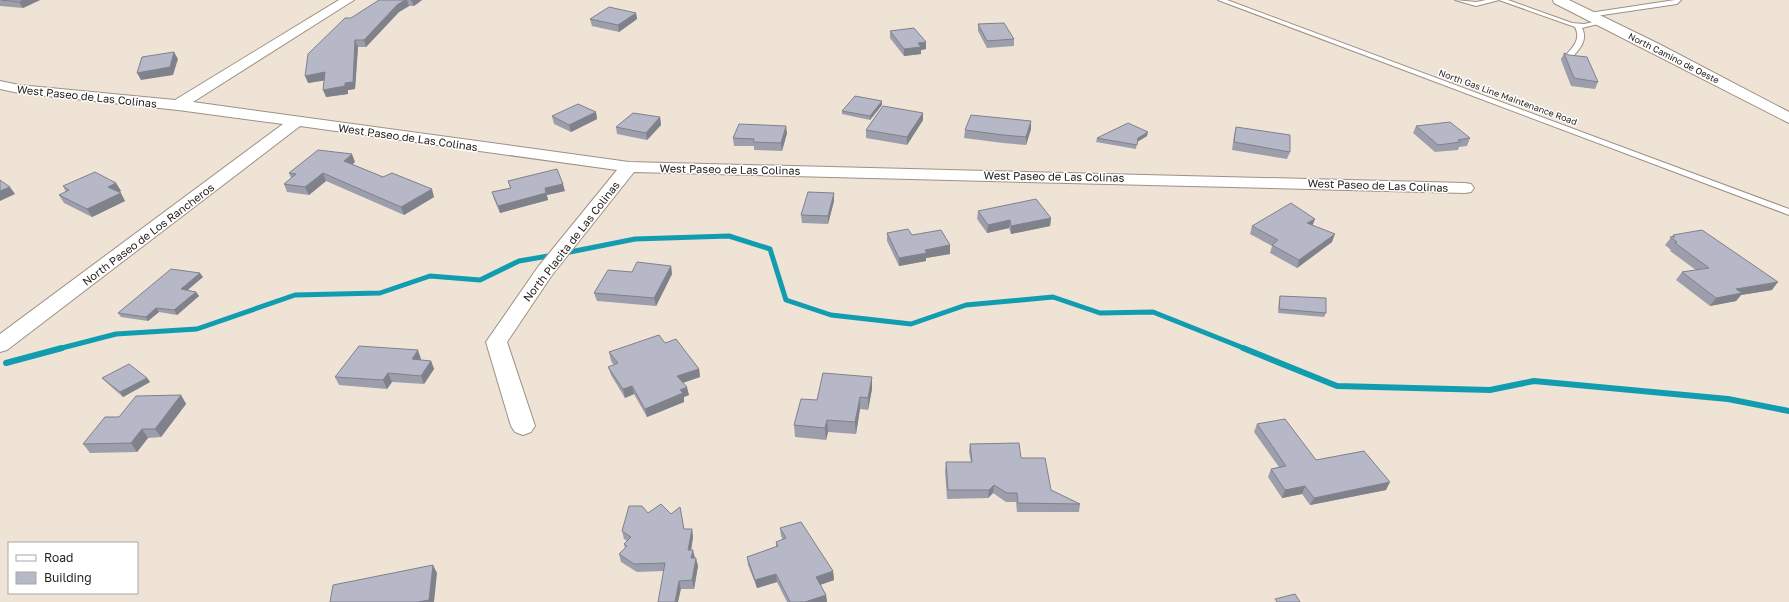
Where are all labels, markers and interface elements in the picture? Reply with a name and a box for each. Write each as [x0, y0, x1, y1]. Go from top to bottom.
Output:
street label: North Camino de Oeste [1627, 30, 1721, 86]
street label: North Gas Line Maintenance Road [1437, 67, 1579, 127]
street label: West Paseo de Las Colinas [16, 82, 158, 110]
street label: West Paseo de Las Colinas [337, 121, 479, 153]
street label: West Paseo de Las Colinas [660, 161, 801, 177]
street label: West Paseo de Las Colinas [984, 168, 1125, 184]
street label: West Paseo de Las Colinas [1307, 176, 1449, 194]
street label: North Placita de Las Colinas [520, 178, 622, 304]
street label: North Paseo de Los Rancheros [80, 180, 217, 288]
legend [8, 542, 138, 594]
text: Road [44, 550, 73, 565]
text: Building [44, 570, 92, 585]

